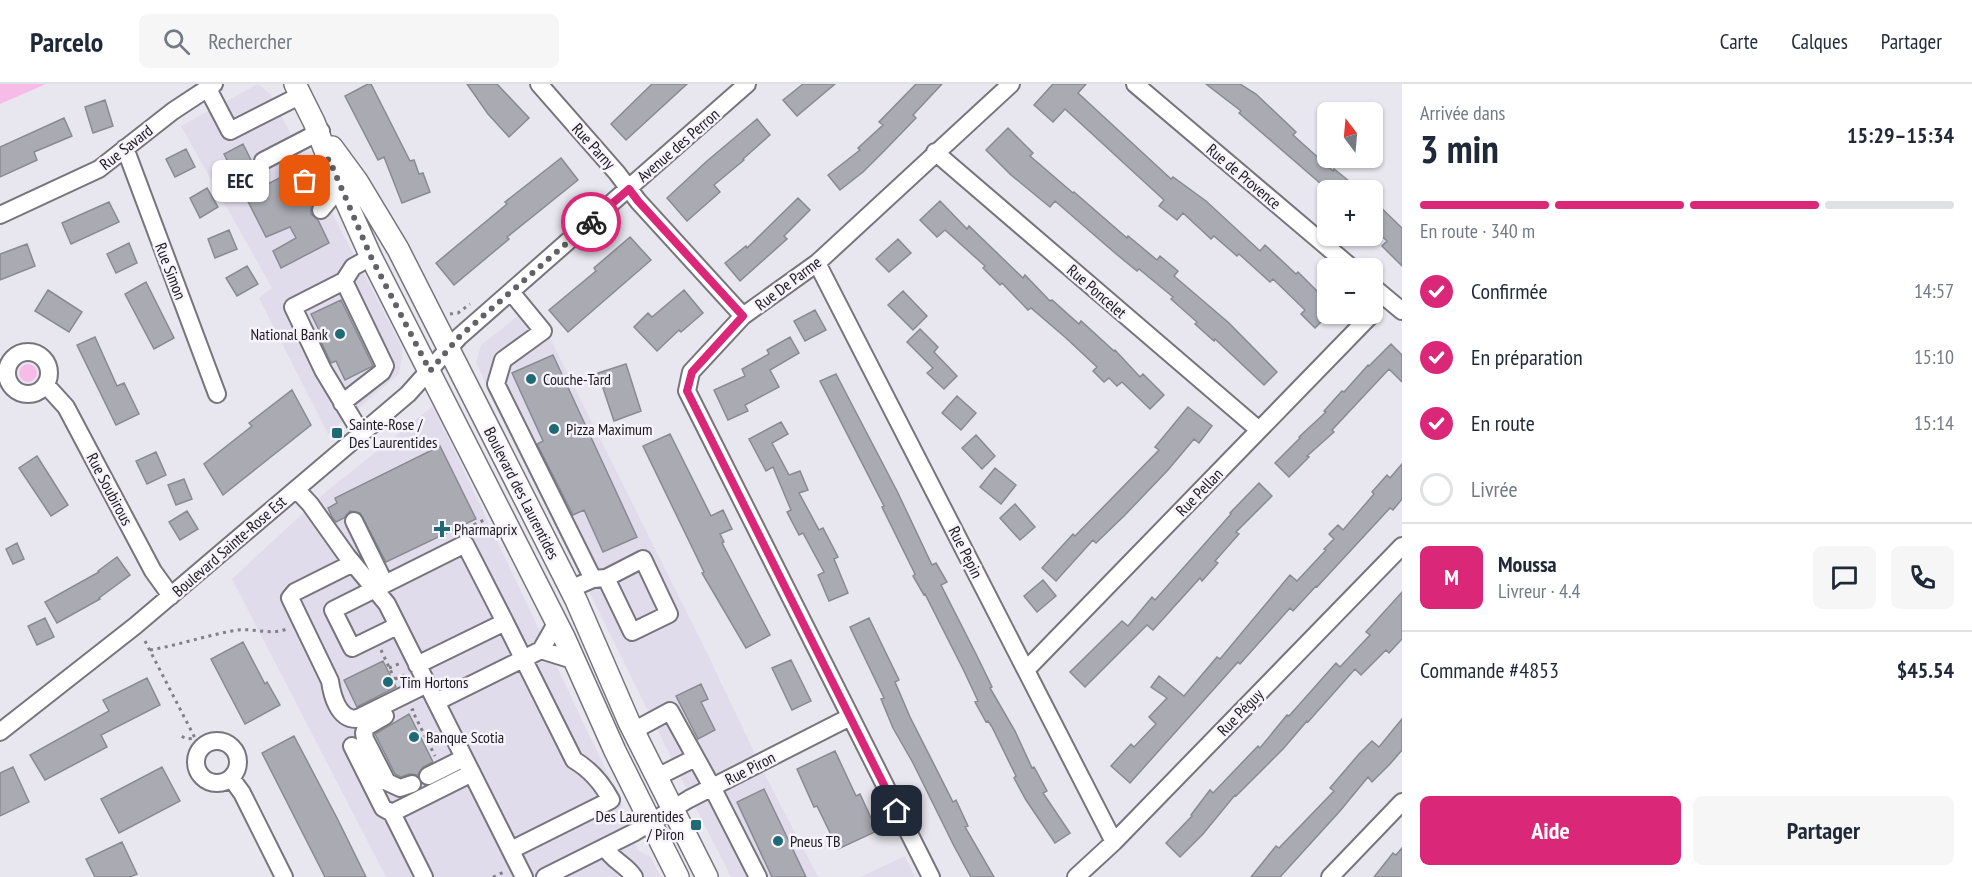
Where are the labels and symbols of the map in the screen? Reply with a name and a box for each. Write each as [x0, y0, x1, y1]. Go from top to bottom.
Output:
north arrow [1317, 102, 1383, 168]
street label: Avenue des Perron [633, 104, 723, 186]
street label: Rue Parny [568, 119, 620, 173]
street label: Rue Savard [95, 120, 157, 174]
street label: Rue de Provence [1203, 139, 1285, 213]
pin [279, 155, 330, 206]
callout: EEC [212, 160, 269, 202]
courier [561, 192, 621, 252]
street label: Rue Simon [151, 240, 191, 302]
street label: Rue De Parme [751, 252, 825, 314]
street label: Rue Poncelet [1063, 260, 1131, 323]
place label: National Bank [250, 324, 329, 344]
marker: National Bank [333, 327, 347, 341]
place label: Couche-Tard [543, 369, 611, 389]
marker: Couche-Tard [524, 372, 538, 386]
place label: Sainte-Rose / Des Laurentides [349, 414, 437, 452]
place label: Pizza Maximum [566, 419, 652, 439]
marker: Pizza Maximum [547, 422, 561, 436]
street label: Boulevard des Laurentides [480, 424, 564, 562]
marker: Sainte-Rose / Des Laurentides [330, 426, 344, 440]
street label: Rue Soubirous [83, 449, 137, 529]
street label: Rue Pellan [1171, 464, 1227, 520]
street label: Boulevard Sainte-Rose Est [168, 491, 290, 601]
place label: Pharmaprix [454, 519, 518, 539]
marker: Pharmaprix [435, 522, 449, 536]
street label: Rue Pepin [945, 523, 987, 581]
place label: Tim Hortons [400, 672, 468, 692]
marker: Tim Hortons [381, 675, 395, 689]
street label: Rue Péguy [1213, 684, 1267, 740]
place label: Banque Scotia [426, 727, 504, 747]
marker: Banque Scotia [407, 730, 421, 744]
street label: Rue Piron [722, 747, 778, 789]
pin [871, 785, 922, 836]
place label: Des Laurentides / Piron [596, 806, 684, 844]
marker: Des Laurentides / Piron [689, 818, 703, 832]
place label: Pneus TB [790, 831, 840, 851]
marker: Pneus TB [771, 834, 785, 848]

